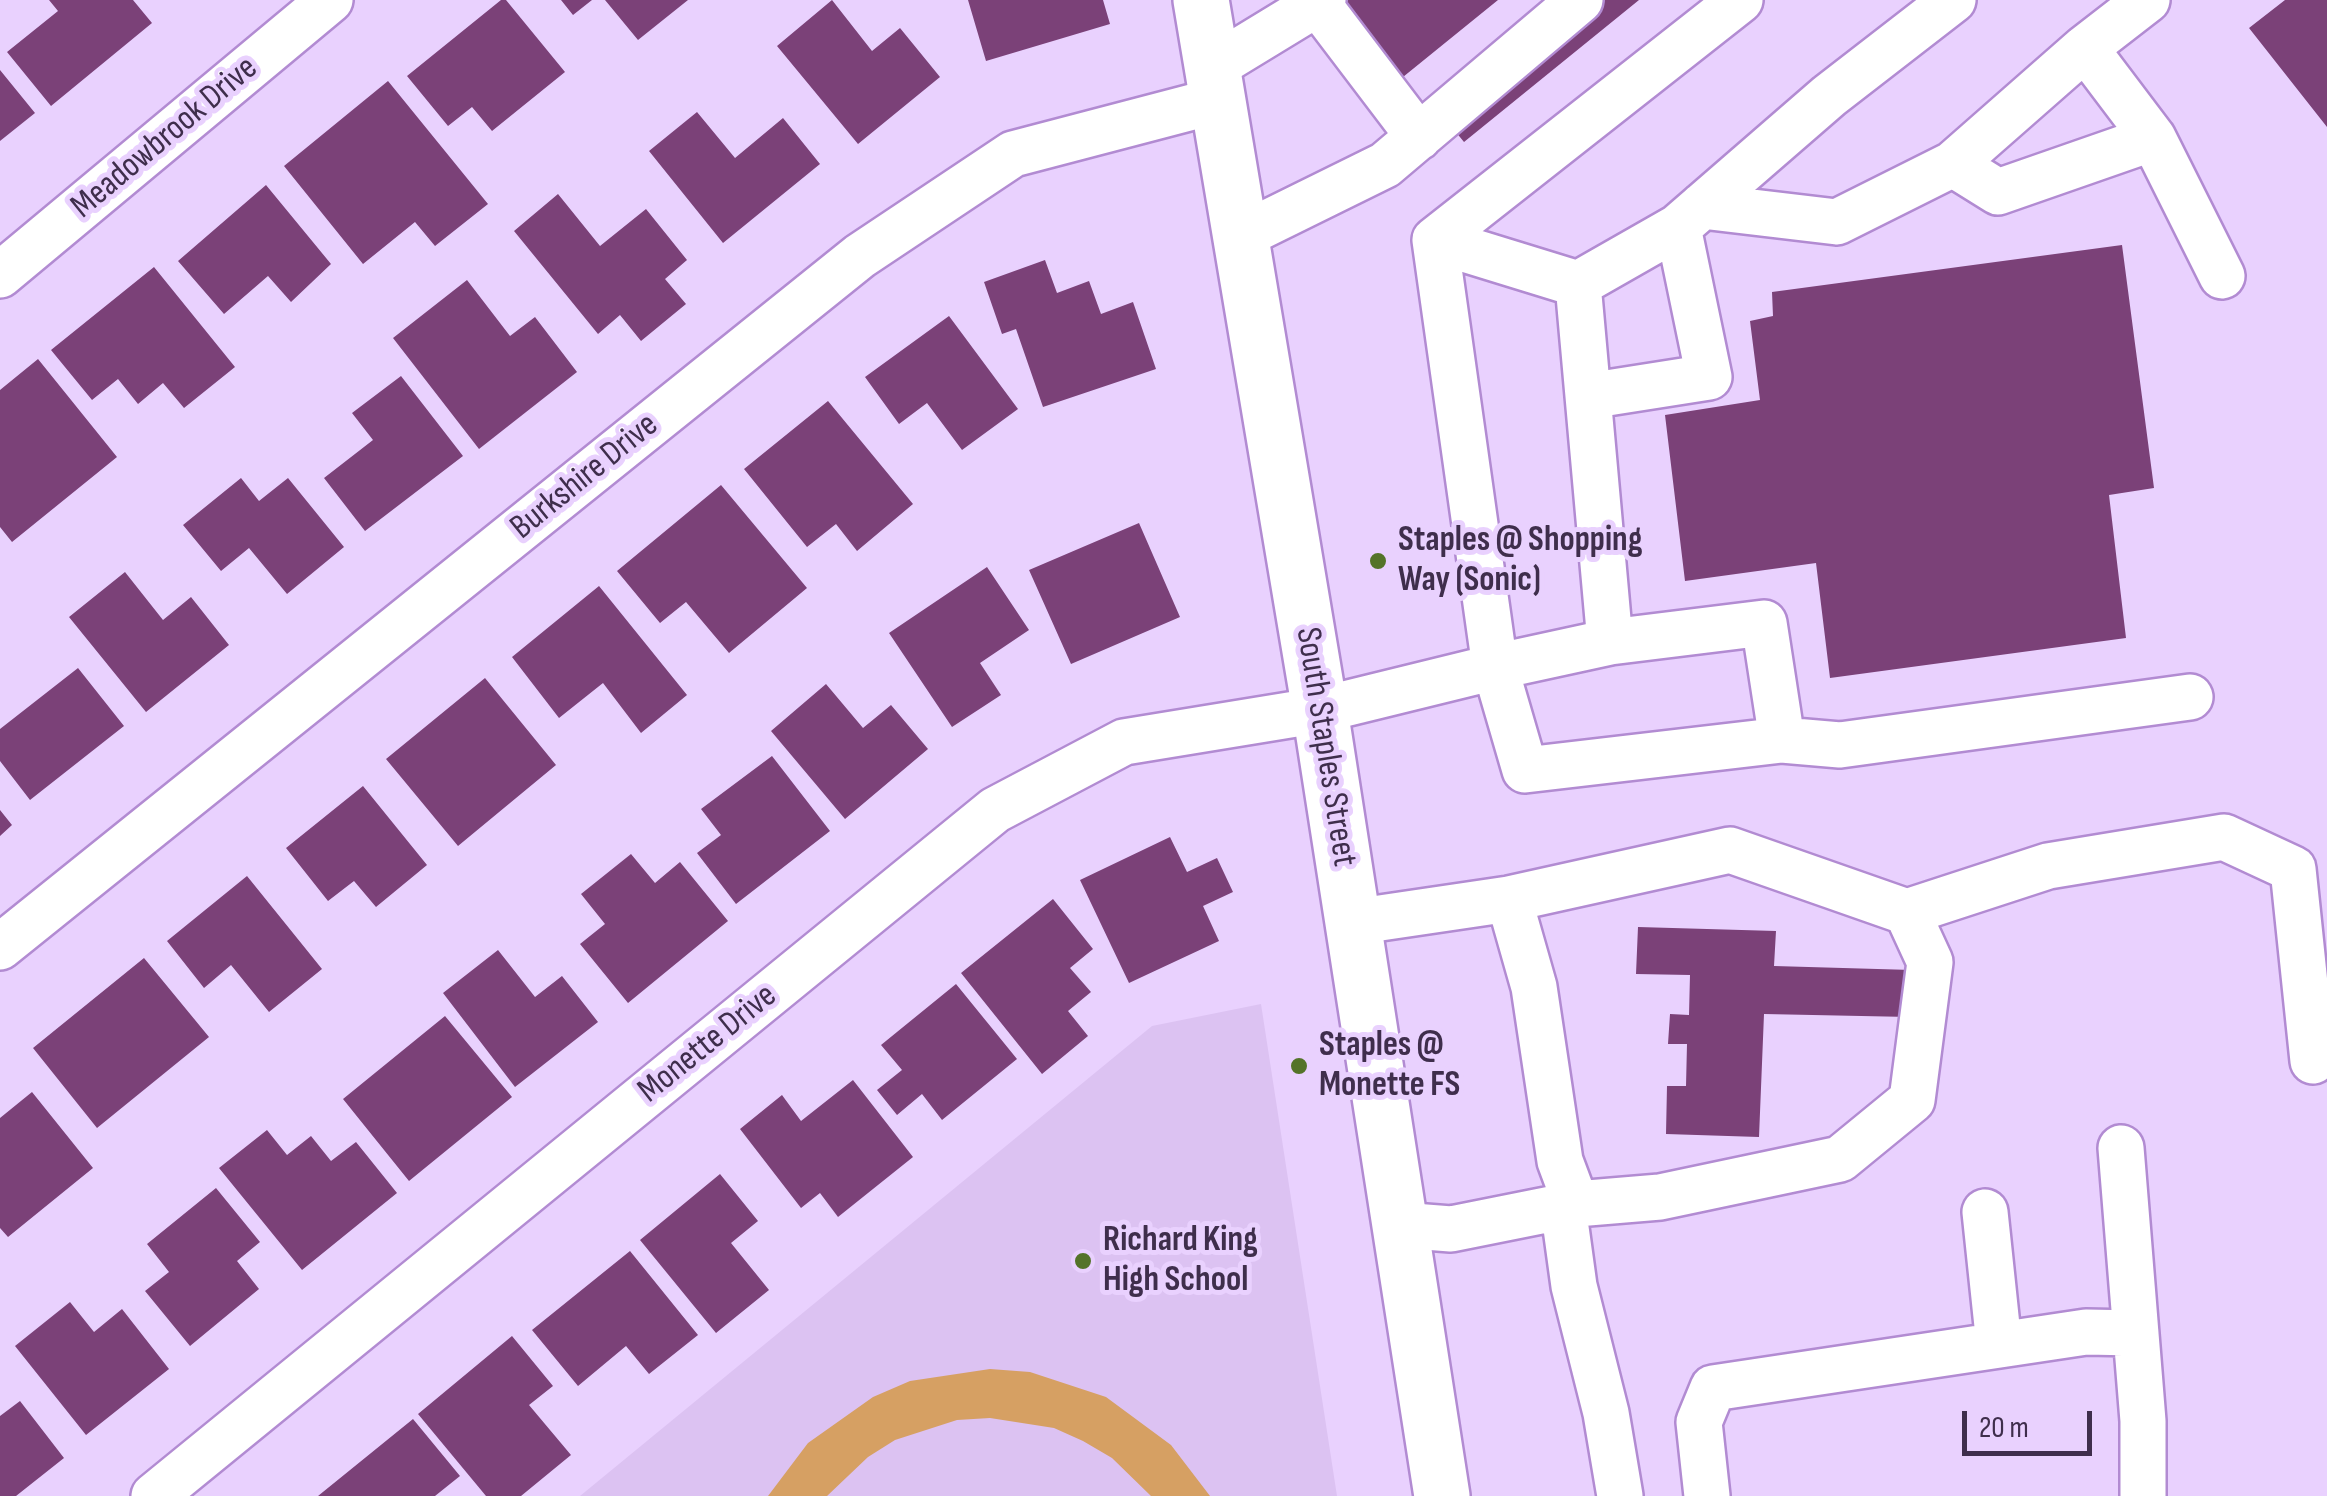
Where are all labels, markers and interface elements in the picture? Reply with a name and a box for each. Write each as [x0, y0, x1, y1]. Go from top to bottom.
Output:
street label: Meadowbrook Drive [63, 48, 267, 228]
street label: Burkshire Drive [503, 405, 667, 549]
place label: Staples @ Shopping Way (Sonic) [1398, 520, 1642, 602]
marker: Staples @ Shopping Way (Sonic) [1367, 550, 1389, 572]
street label: South Staples Street [1285, 625, 1365, 869]
street label: Monette Drive [630, 975, 786, 1113]
place label: Staples @ Monette FS [1319, 1025, 1460, 1107]
marker: Staples @ Monette FS [1288, 1055, 1310, 1077]
place label: Richard King High School [1103, 1220, 1258, 1302]
marker: Richard King High School [1072, 1250, 1094, 1272]
scale bar [1967, 1391, 2097, 1453]
text: 20 m [1979, 1410, 2029, 1446]

